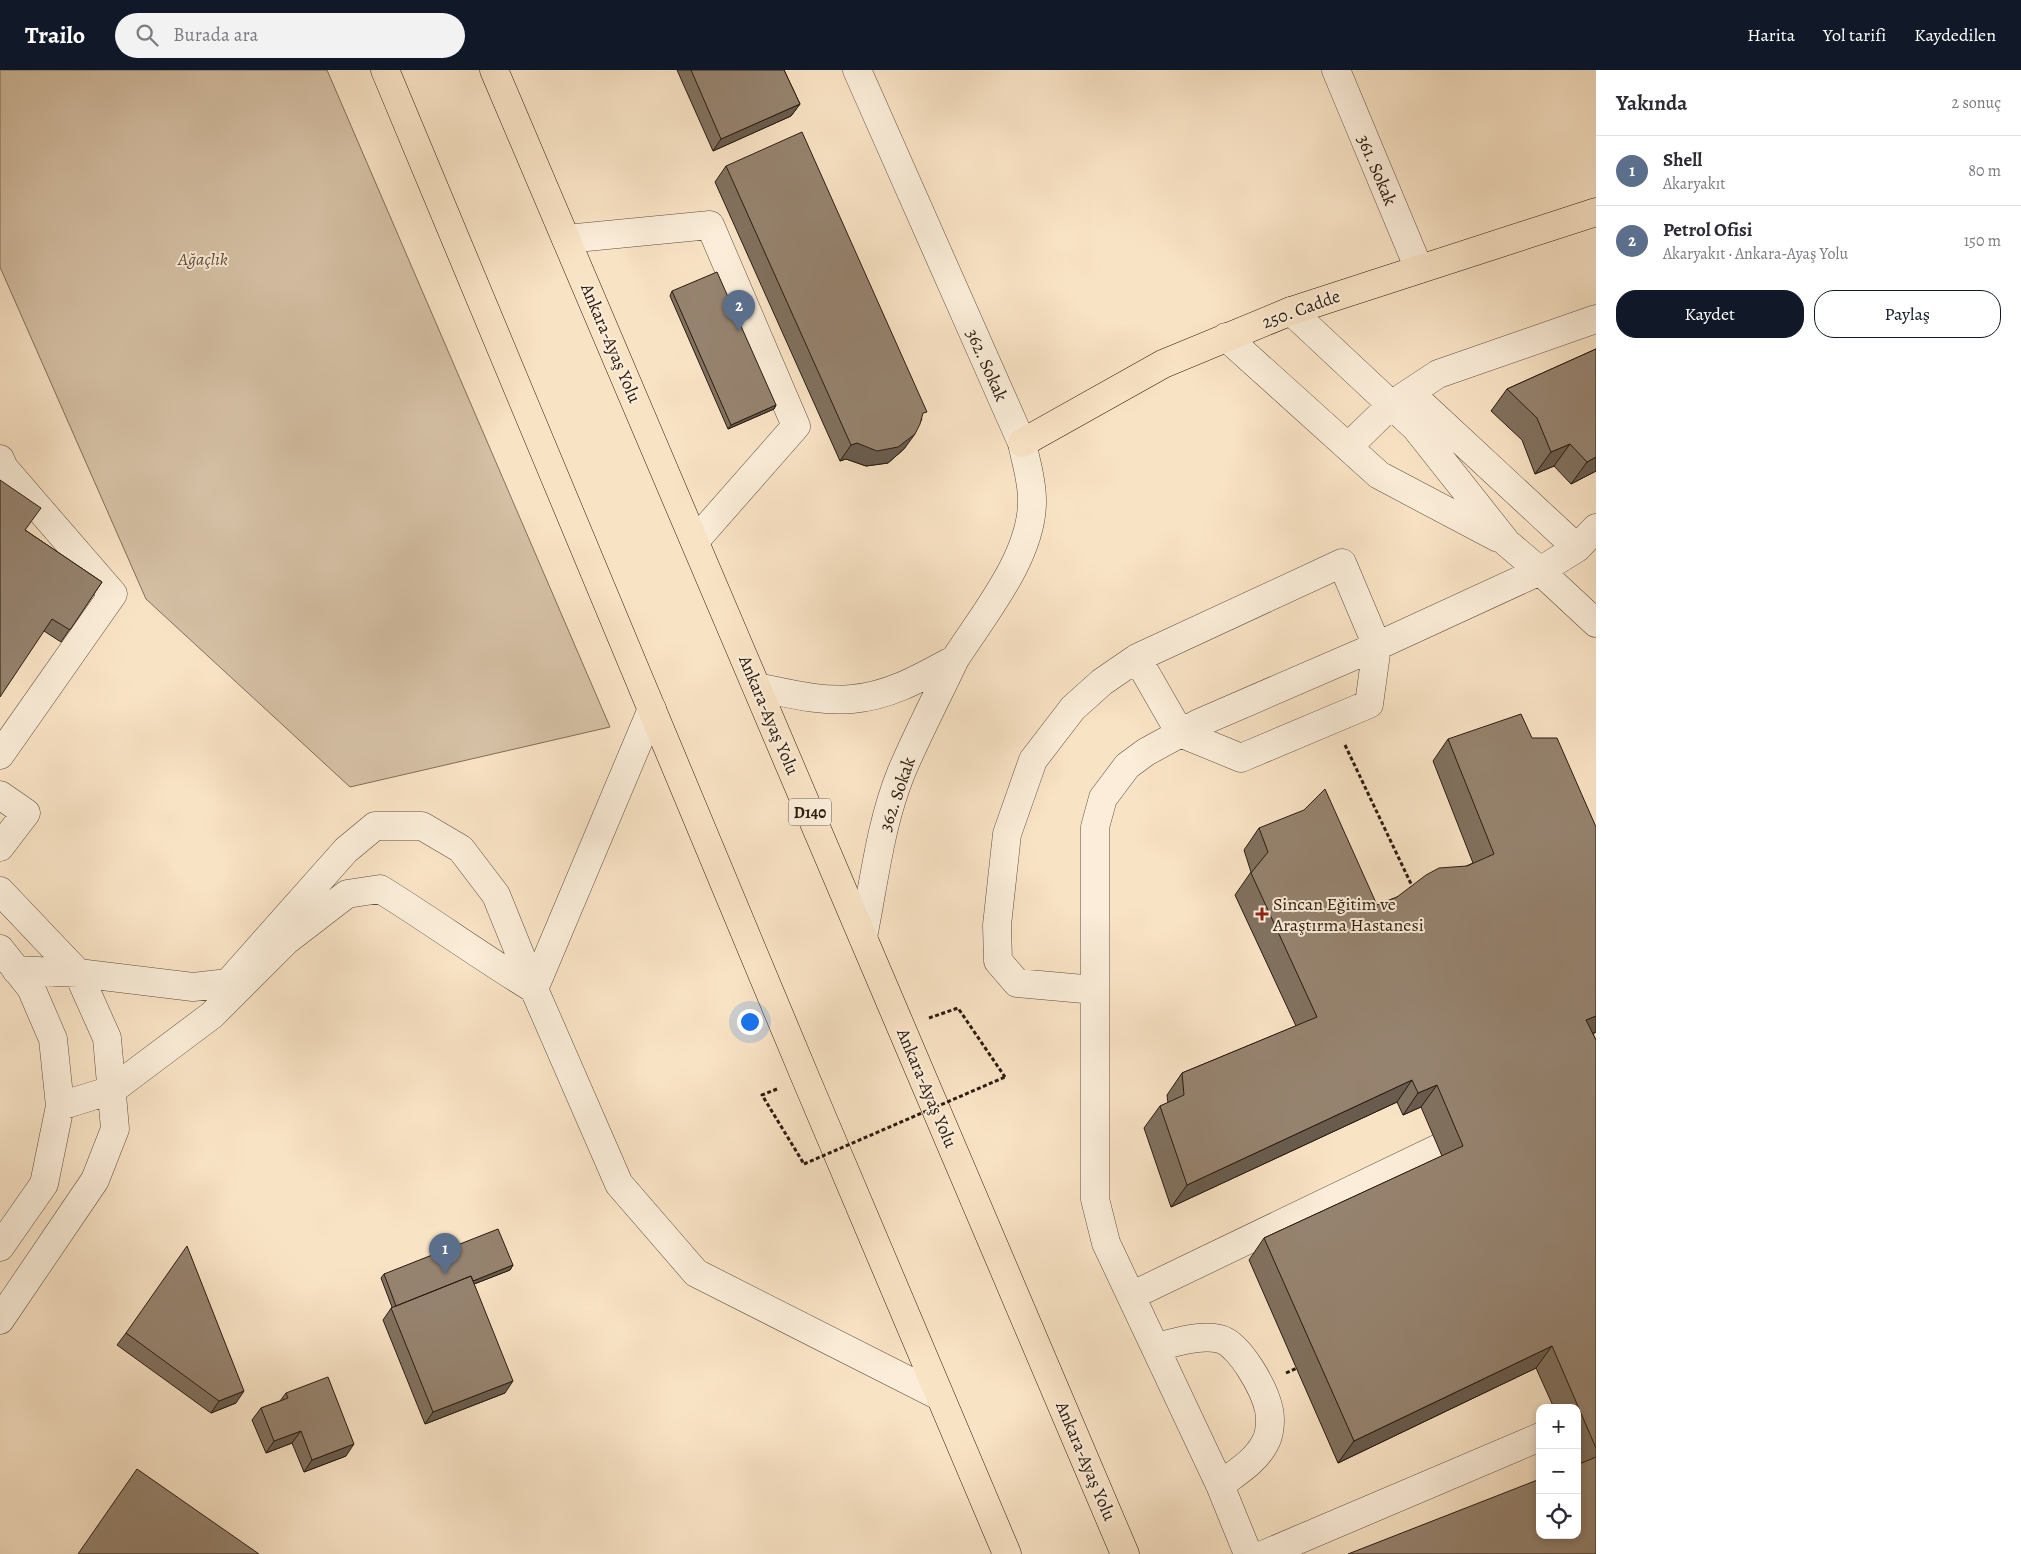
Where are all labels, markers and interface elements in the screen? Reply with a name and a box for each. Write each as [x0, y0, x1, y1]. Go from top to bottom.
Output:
search box [115, 13, 465, 58]
text: Trailo [25, 19, 85, 51]
icon: search [133, 21, 161, 49]
text: Burada ara [173, 22, 258, 48]
text: Harita [1747, 23, 1795, 47]
text: Yol tarifi [1823, 23, 1886, 47]
text: Kaydedilen [1914, 23, 1996, 47]
text: Yakında [1616, 89, 1687, 117]
text: 2 sonuç [1952, 92, 2001, 114]
street label: 361. Sokak [1351, 131, 1403, 209]
text: Shell [1663, 147, 1702, 173]
text: 1 [1629, 160, 1635, 182]
text: 80 m [1968, 160, 2001, 182]
text: Akaryakıt [1663, 173, 1726, 195]
text: Petrol Ofisi [1663, 217, 1752, 243]
text: 2 [1628, 230, 1636, 252]
text: 150 m [1964, 230, 2001, 252]
text: Akaryakıt · Ankara-Ayaş Yolu [1663, 243, 1848, 265]
park label: Ağaçlık [177, 247, 228, 271]
street label: Ankara-Ayaş Yolu [575, 279, 647, 406]
street label: 250. Cadde [1259, 284, 1343, 334]
pin: 2 [723, 290, 755, 331]
button: Kaydet [1616, 290, 1804, 338]
button: Paylaş [1814, 290, 2001, 338]
street label: 362. Sokak [960, 325, 1014, 405]
street label: Ankara-Ayaş Yolu [733, 651, 805, 778]
street label: 362. Sokak [873, 754, 921, 834]
road number: D140 [789, 799, 831, 826]
place label: Sincan Eğitim ve Araştırma Hastanesi [1272, 892, 1424, 937]
marker: Sincan Eğitim ve Araştırma Hastanesi [1255, 907, 1269, 921]
your location [737, 1009, 763, 1035]
street label: Ankara-Ayaş Yolu [891, 1024, 963, 1151]
pin: 1 [429, 1233, 461, 1274]
street label: Ankara-Ayaş Yolu [1050, 1397, 1122, 1524]
map controls [1536, 1404, 1581, 1539]
button: + [1536, 1404, 1581, 1449]
button: − [1536, 1449, 1581, 1494]
button: locate [1536, 1494, 1581, 1539]

